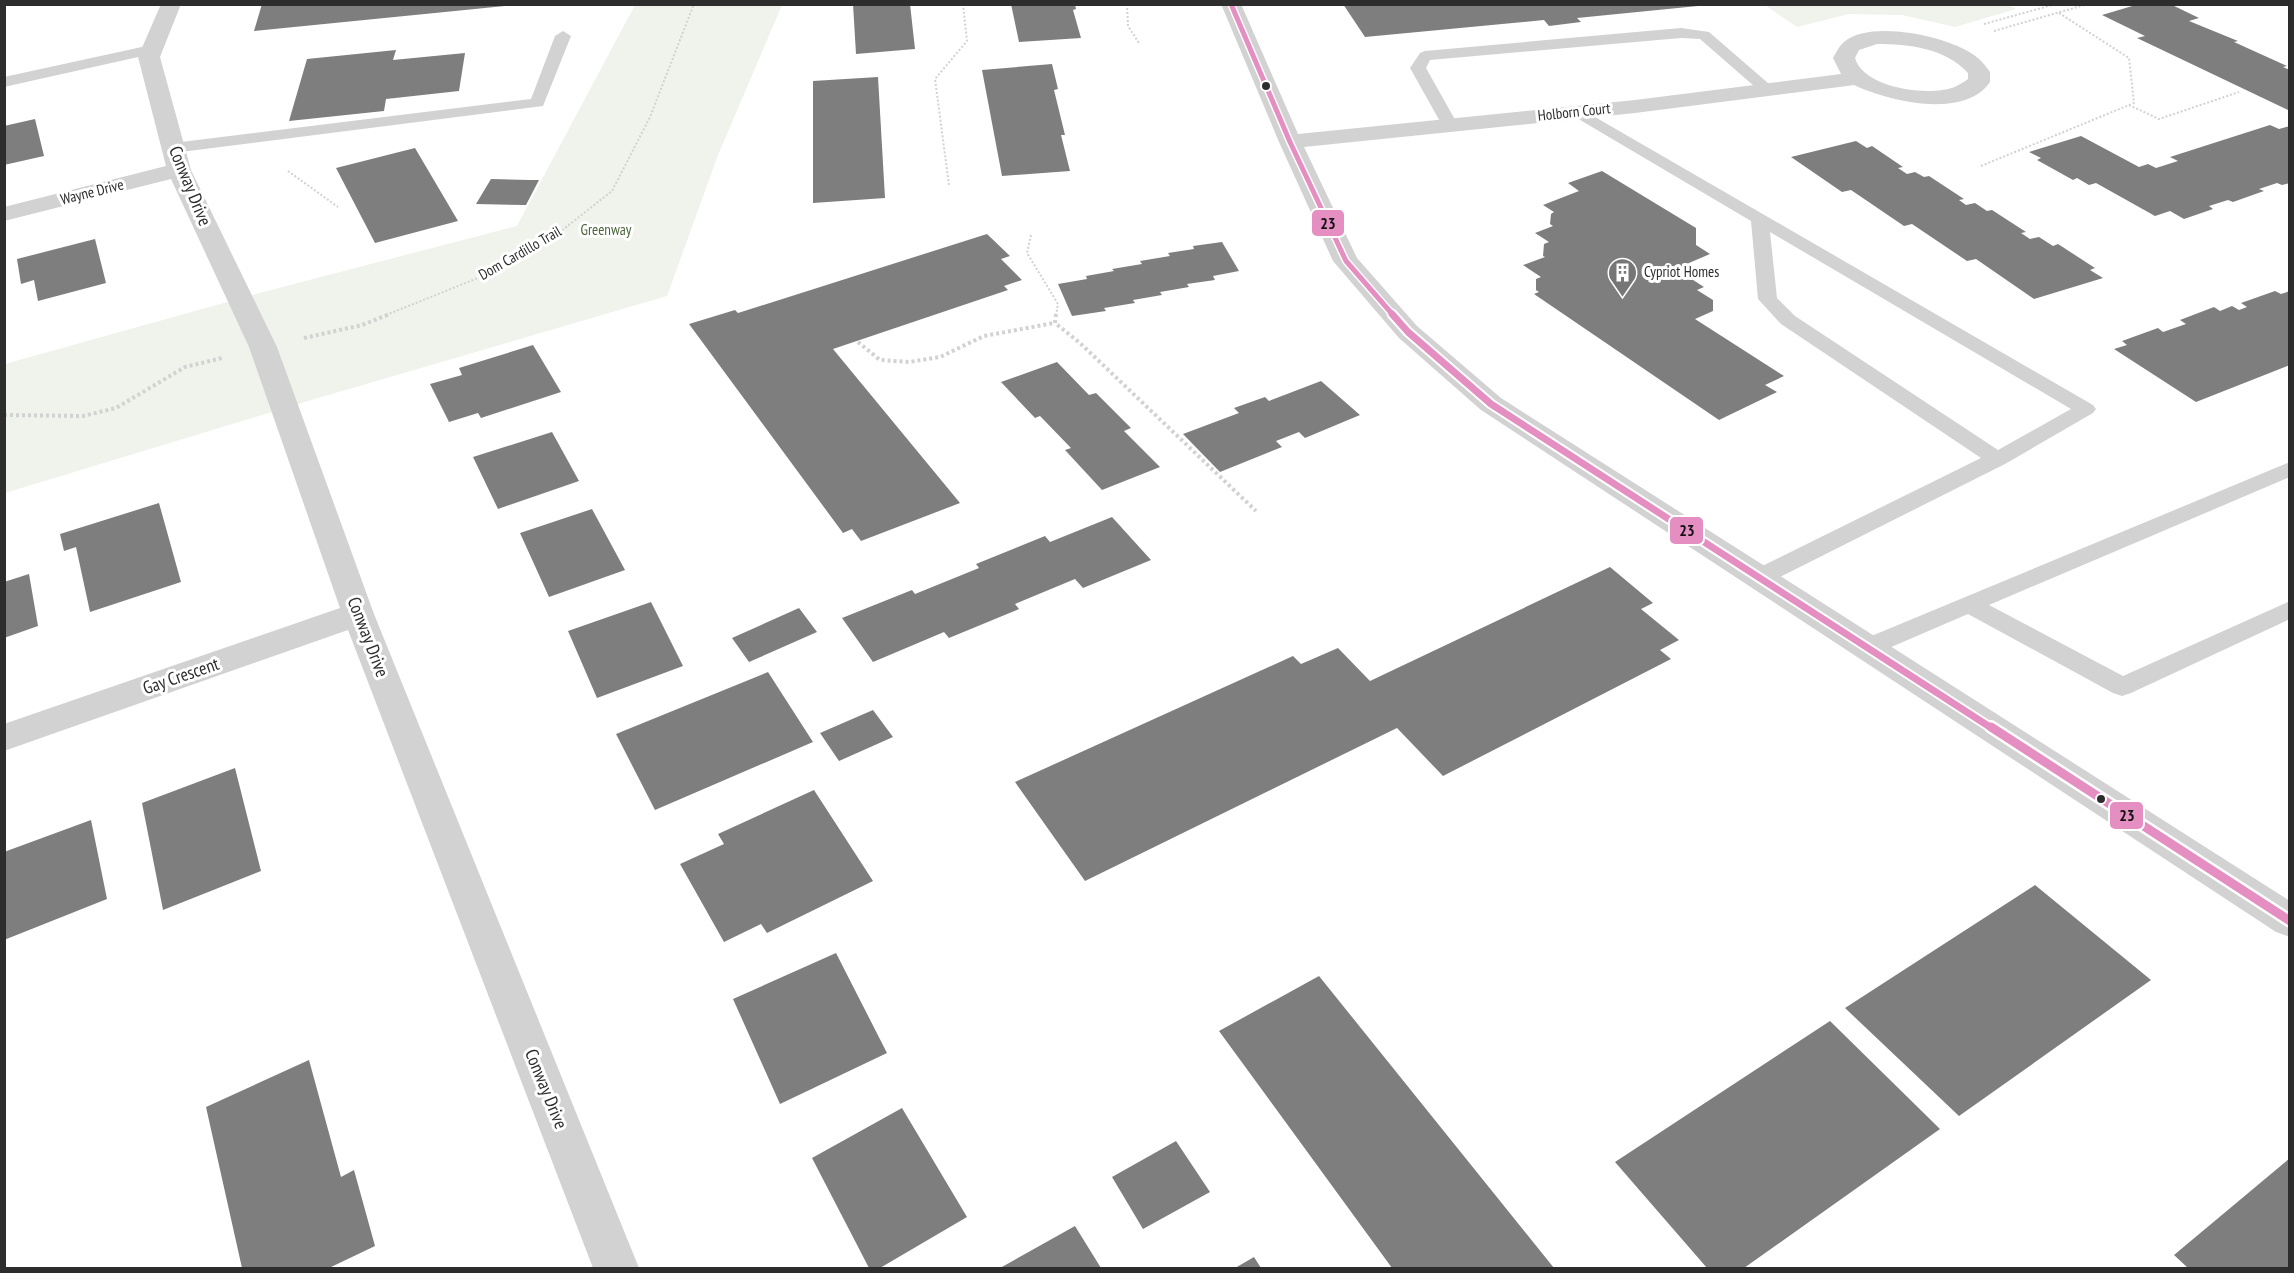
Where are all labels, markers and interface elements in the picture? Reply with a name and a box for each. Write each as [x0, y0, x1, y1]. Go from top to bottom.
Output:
unlabelled marker [1260, 80, 1272, 92]
street label: Holborn Court [1537, 98, 1611, 125]
street label: Conway Drive [164, 143, 217, 229]
street label: Wayne Drive [58, 175, 125, 209]
line badge: 23 [1311, 209, 1345, 237]
text: 23 [1320, 213, 1336, 233]
park label: Greenway [581, 220, 632, 239]
street label: Dom Cardillo Trail [475, 221, 565, 284]
building icon: Cypriot Homes [1607, 256, 1639, 298]
place label: Cypriot Homes [1644, 262, 1719, 281]
line badge: 23 [1669, 516, 1704, 545]
text: 23 [1679, 520, 1695, 540]
street label: Conway Drive [343, 593, 394, 680]
street label: Gay Crescent [140, 652, 222, 699]
unlabelled marker [2095, 793, 2107, 805]
line badge: 23 [2109, 801, 2144, 830]
text: 23 [2119, 805, 2135, 825]
street label: Conway Drive [520, 1046, 573, 1132]

